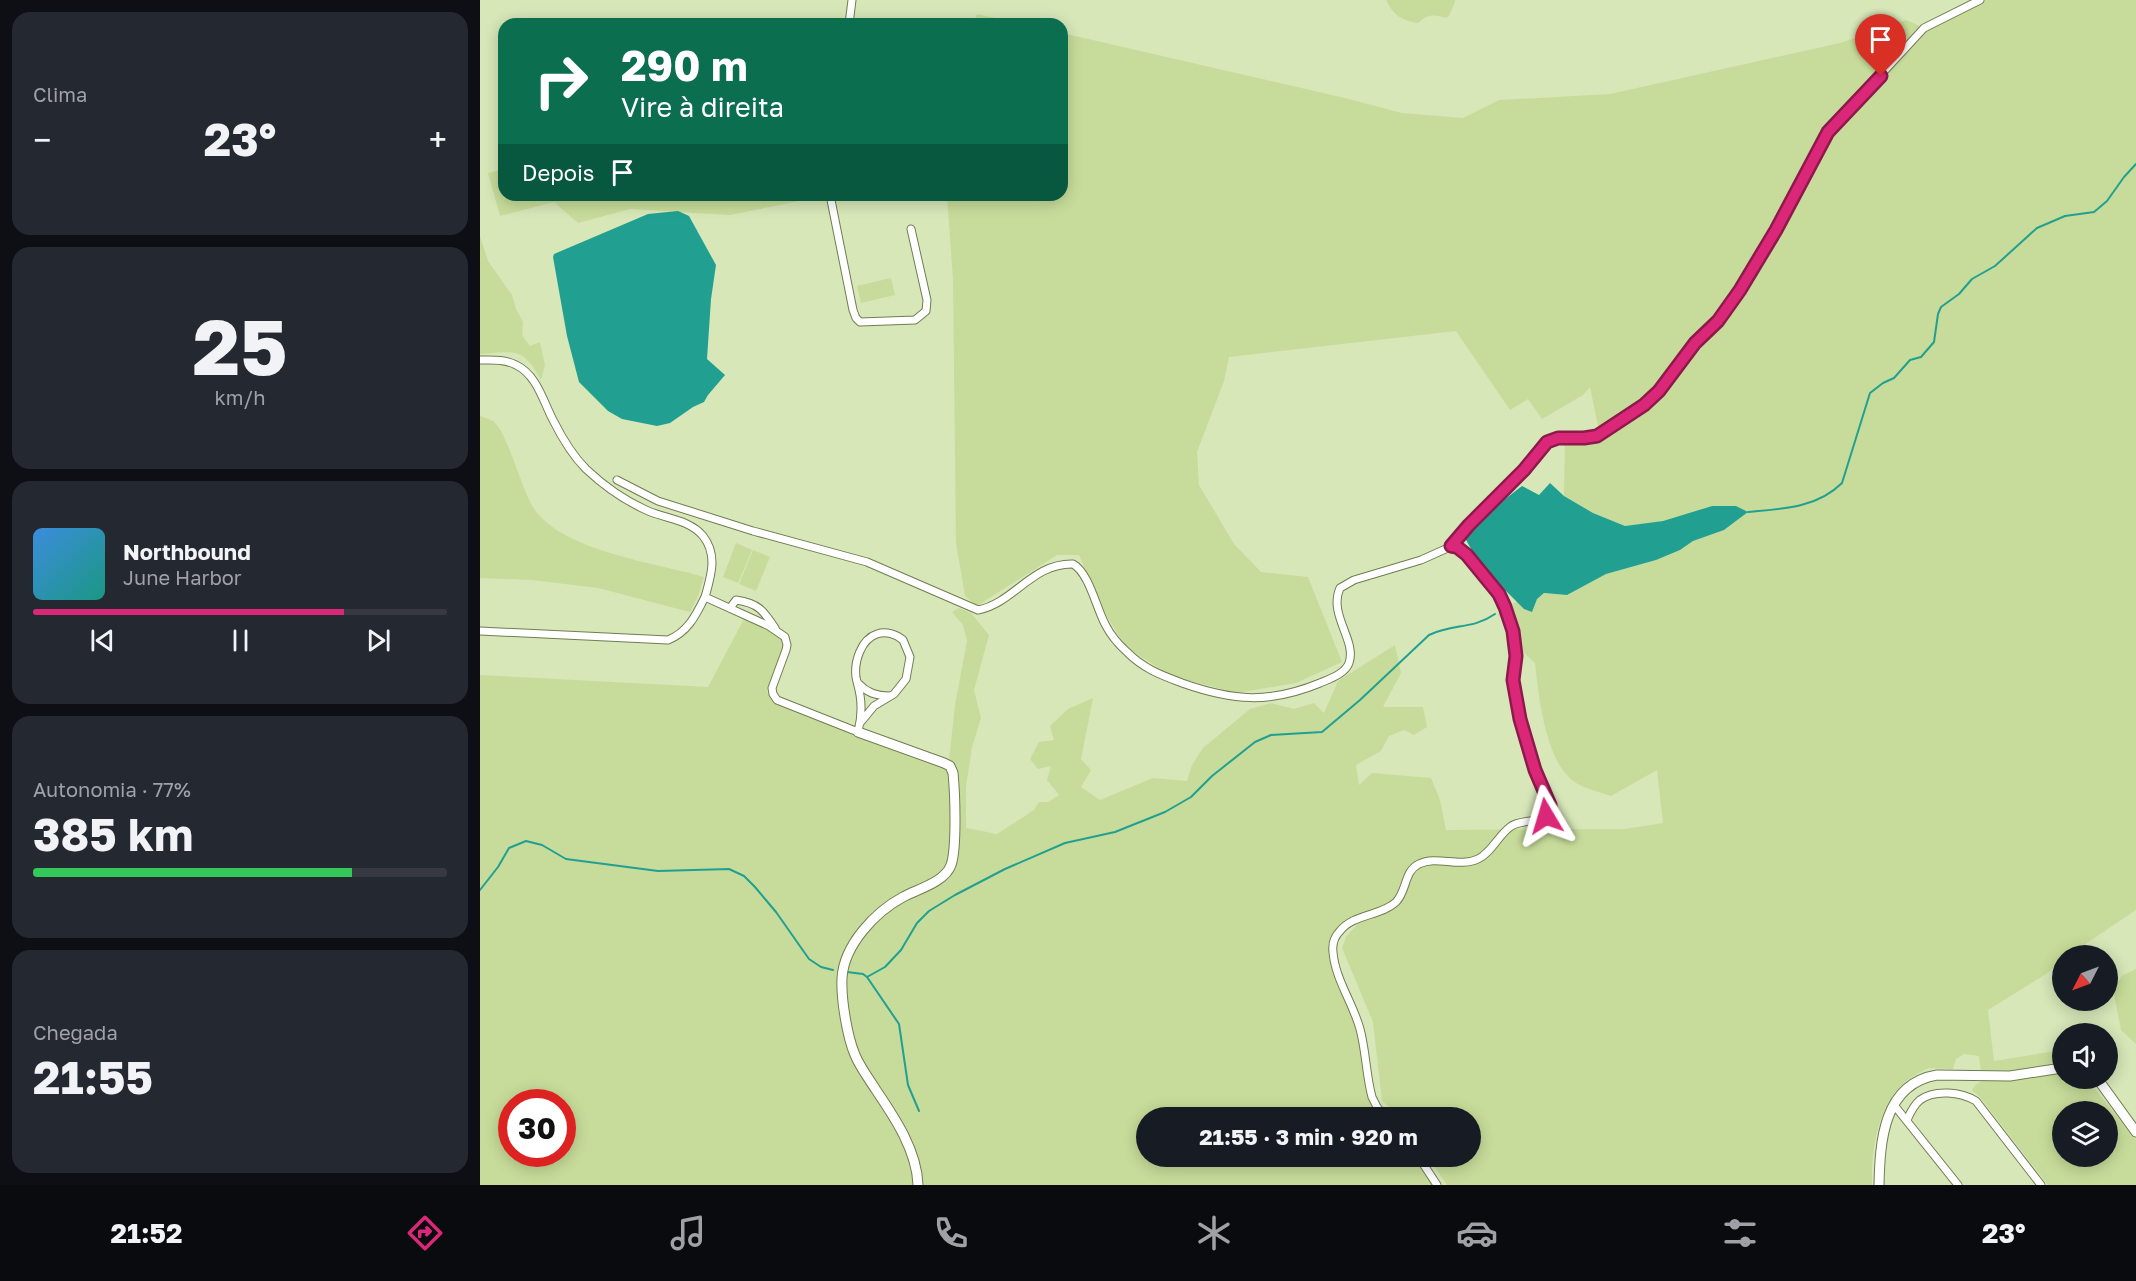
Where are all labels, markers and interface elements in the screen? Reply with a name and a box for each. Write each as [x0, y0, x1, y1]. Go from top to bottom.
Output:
pin [1855, 14, 1906, 76]
icon: arrive [1864, 23, 1897, 56]
text: 290 m [621, 40, 748, 90]
icon: right [522, 42, 600, 120]
text: Clima [33, 82, 87, 106]
text: Vire à direita [621, 91, 784, 123]
text: 23° [204, 112, 276, 166]
text: − [33, 120, 51, 159]
text: + [429, 120, 447, 159]
icon: arrive [606, 156, 639, 189]
text: Depois [522, 159, 594, 186]
text: 25 [192, 299, 288, 392]
text: km/h [215, 385, 265, 409]
text: Northbound [123, 538, 251, 565]
text: June Harbor [123, 565, 242, 589]
icon: previous [86, 624, 119, 657]
icon: pause [224, 624, 257, 657]
icon: next [362, 624, 395, 657]
text: Autonomia · 77% [33, 777, 191, 801]
position arrow [1514, 784, 1578, 848]
text: 385 km [33, 807, 193, 861]
north arrow [2052, 945, 2118, 1011]
map controls [2052, 945, 2118, 1167]
text: Chegada [33, 1020, 118, 1044]
button: sound [2052, 1023, 2118, 1089]
text: 21:55 [33, 1050, 153, 1104]
speed limit sign: 30 [498, 1089, 576, 1167]
button: layers [2052, 1101, 2118, 1167]
text: 21:55 · 3 min · 920 m [1199, 1123, 1418, 1150]
icon: directions [404, 1212, 446, 1254]
icon: music [667, 1212, 709, 1254]
icon: phone [930, 1212, 972, 1254]
icon: climate [1193, 1212, 1235, 1254]
icon: car [1456, 1212, 1498, 1254]
icon: filters [1719, 1212, 1761, 1254]
text: 21:52 [111, 1217, 183, 1249]
text: 23° [1982, 1217, 2025, 1249]

